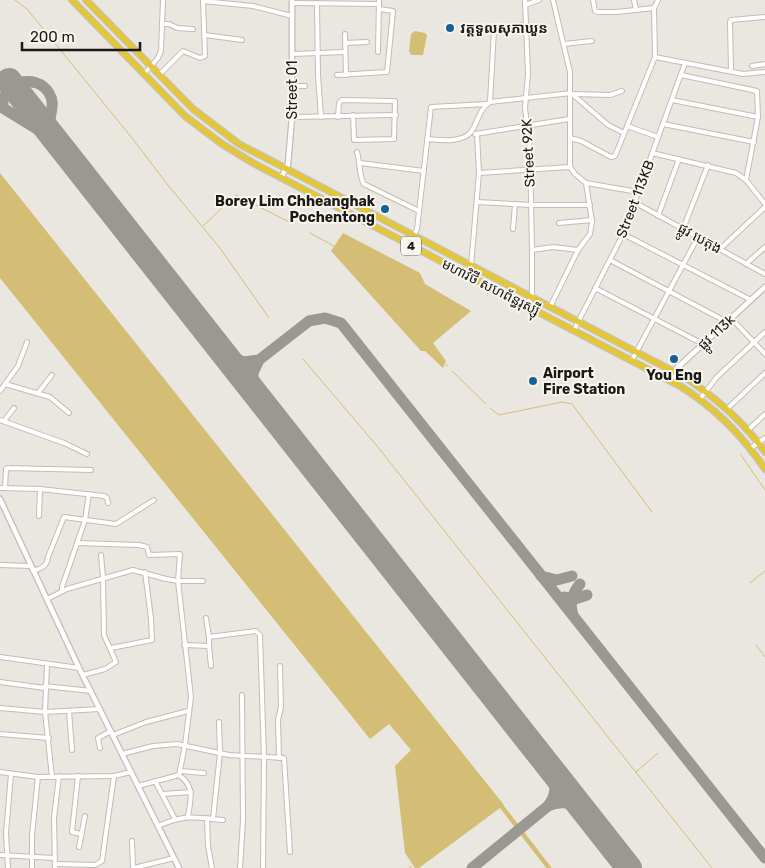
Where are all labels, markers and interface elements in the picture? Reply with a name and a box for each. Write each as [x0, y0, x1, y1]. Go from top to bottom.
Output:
scale bar [22, 20, 140, 52]
place label: វត្តទួលសុភាឃួន [460, 20, 548, 37]
marker: វត្តទួលសុភាឃួន [444, 22, 456, 34]
text: 200 m [30, 28, 75, 46]
street label: Street 01 [284, 61, 301, 119]
street label: Street 92K [518, 118, 539, 188]
street label: Street 113KB [613, 158, 658, 241]
place label: Borey Lim Chheanghak Pochentong [215, 193, 376, 226]
marker: Borey Lim Chheanghak Pochentong [379, 203, 391, 215]
street label: ផ្លូវ បេតុង [673, 219, 725, 260]
road number: 4 [401, 237, 421, 256]
street label: មហាវិថី សហព័ន្ធរុស្ស៊ី [438, 255, 543, 322]
street label: ផ្លូវ 113k [694, 310, 741, 356]
marker: You Eng [668, 353, 680, 365]
place label: Airport Fire Station [543, 365, 625, 398]
place label: You Eng [646, 367, 702, 384]
marker: Airport Fire Station [527, 375, 539, 387]

